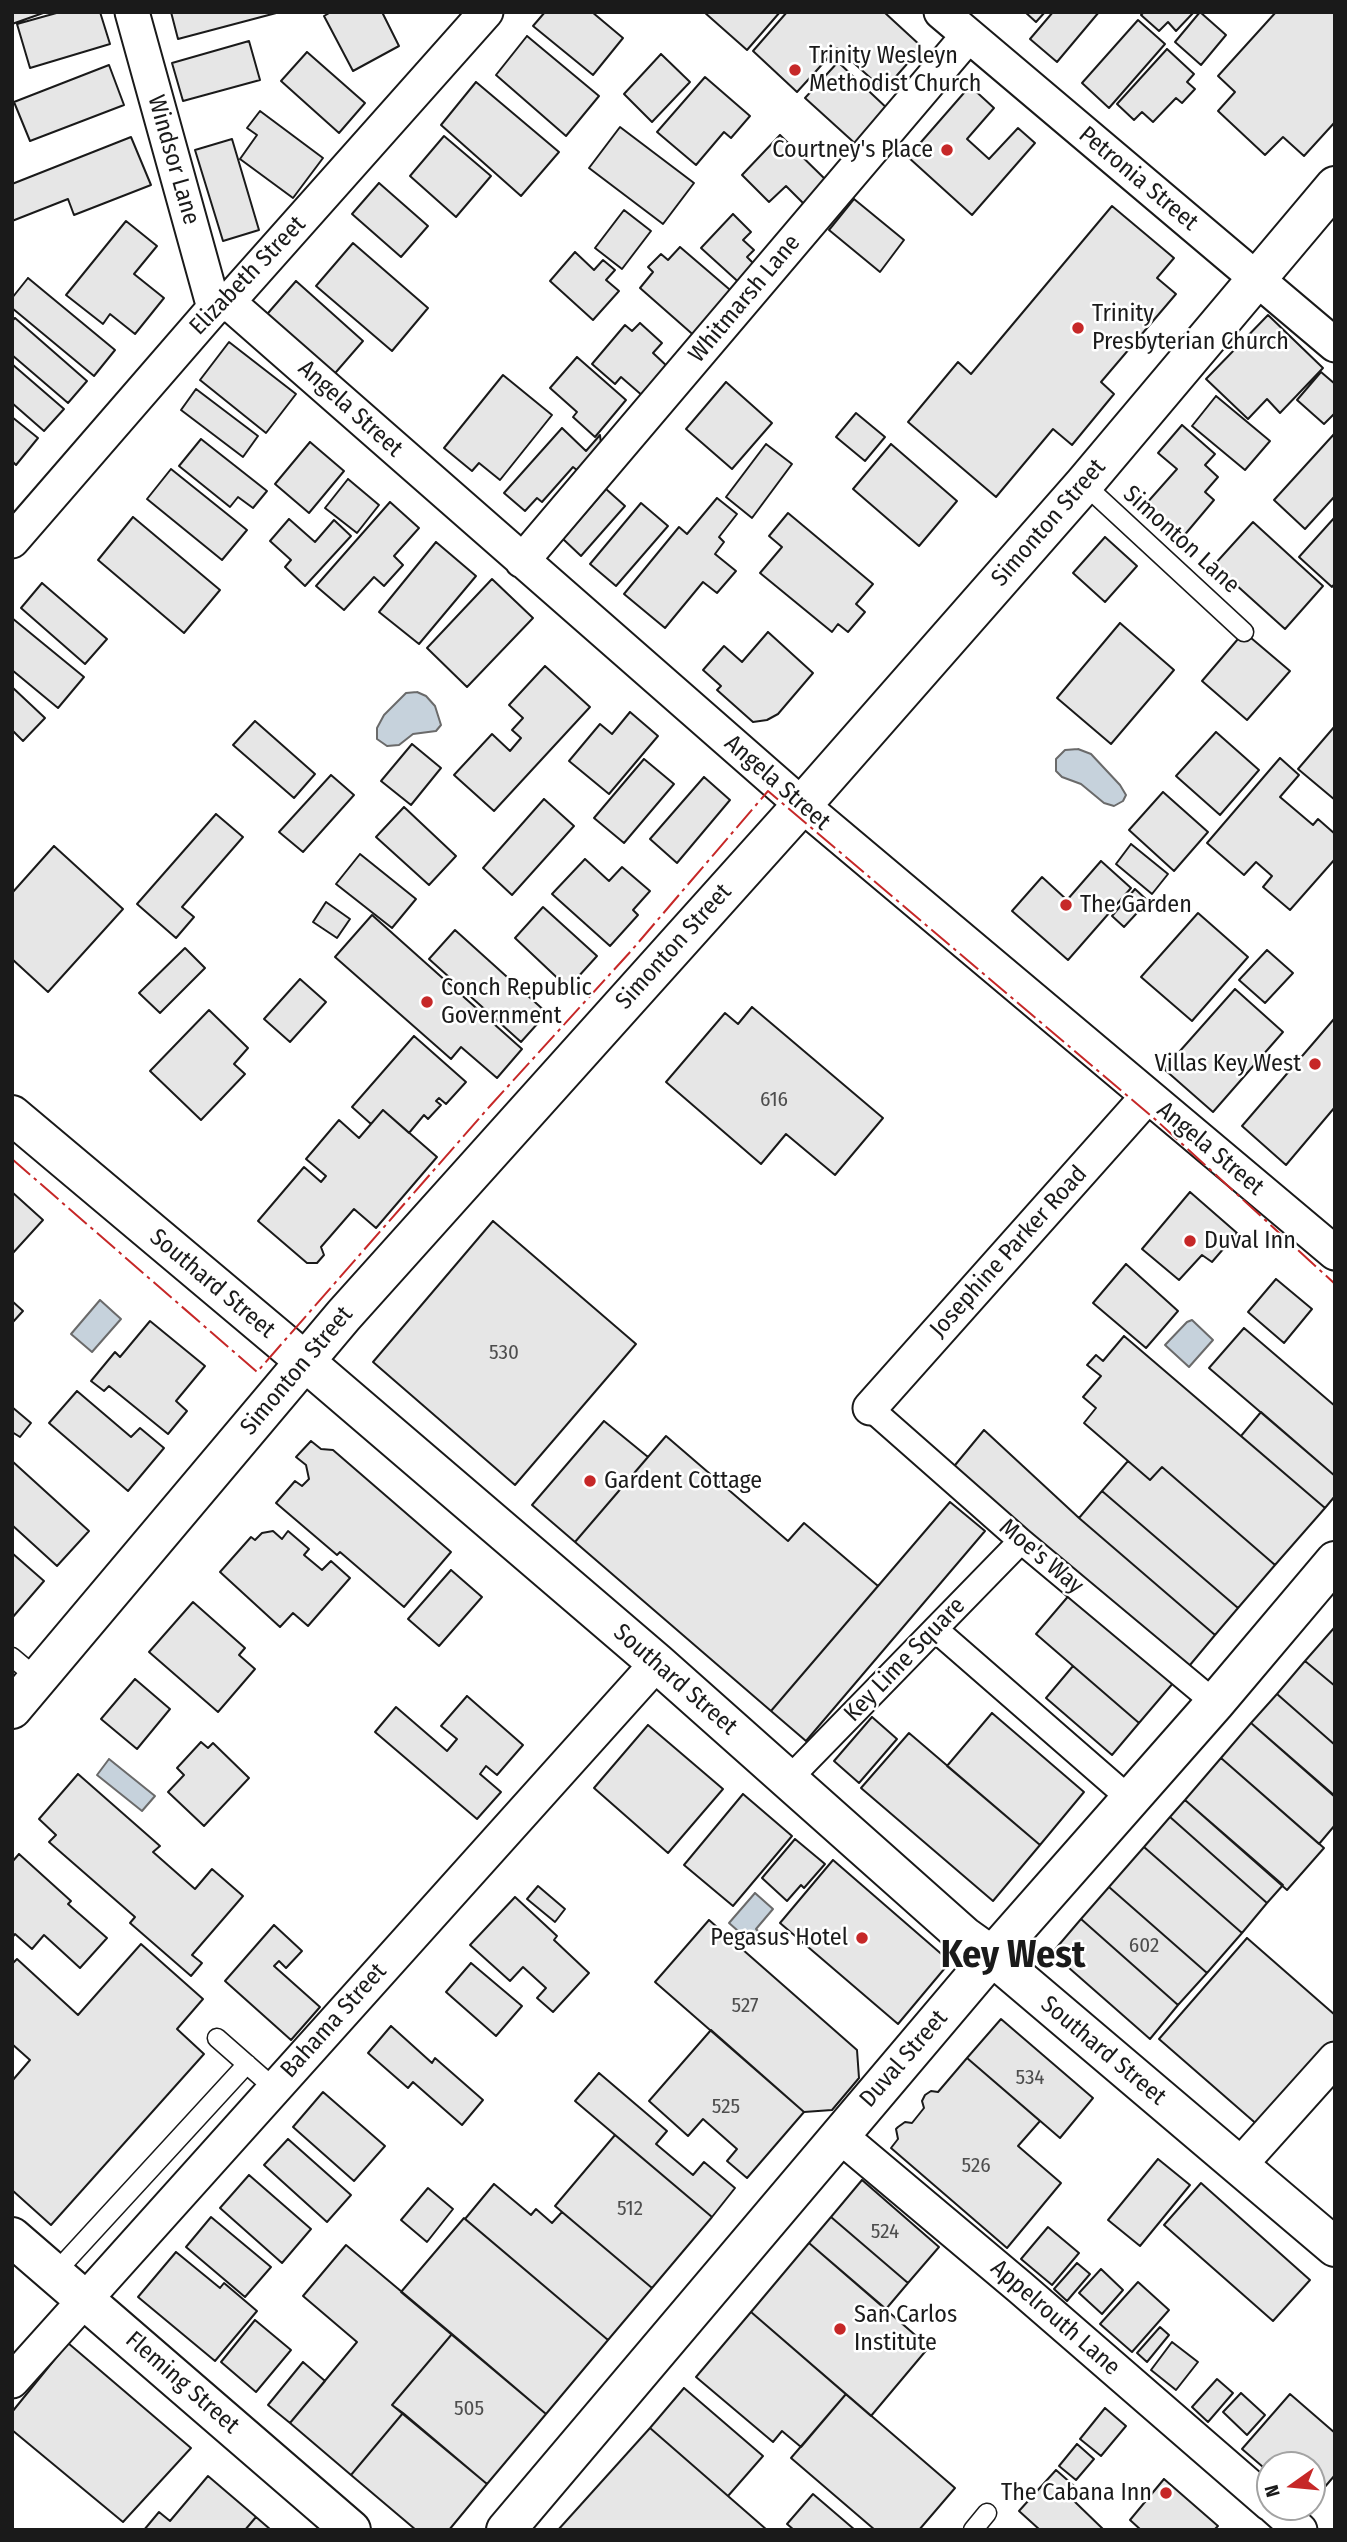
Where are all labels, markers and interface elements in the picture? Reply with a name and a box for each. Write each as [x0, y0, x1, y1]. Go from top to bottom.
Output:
place label: Trinity Wesleyn Methodist Church [809, 42, 981, 98]
marker: Trinity Wesleyn Methodist Church [787, 62, 803, 78]
street label: Windsor Lane [141, 92, 205, 228]
street label: Petronia Street [1072, 121, 1204, 237]
place label: Courtney's Place [772, 136, 933, 164]
marker: Courtney's Place [939, 142, 955, 158]
street label: Elizabeth Street [184, 211, 312, 341]
street label: Whitmarsh Lane [683, 229, 807, 369]
place label: Trinity Presbyterian Church [1092, 300, 1289, 356]
marker: Trinity Presbyterian Church [1070, 320, 1086, 336]
street label: Angela Street [292, 355, 408, 463]
street label: Simonton Street [986, 454, 1112, 592]
street label: Simonton Lane [1117, 480, 1245, 600]
street label: Angela Street [718, 729, 836, 837]
street label: Simonton Street [610, 878, 738, 1016]
place label: The Garden [1080, 891, 1192, 919]
marker: The Garden [1058, 897, 1074, 913]
place label: Conch Republic Government [441, 974, 592, 1030]
marker: Conch Republic Government [419, 994, 435, 1010]
place label: Villas Key West [1155, 1050, 1301, 1078]
marker: Villas Key West [1307, 1056, 1323, 1072]
house number: 616 [760, 1087, 788, 1113]
street label: Angela Street [1151, 1096, 1269, 1202]
street label: Josephine Parker Road [924, 1160, 1094, 1344]
street label: Southard Street [144, 1223, 280, 1345]
place label: Duval Inn [1204, 1227, 1296, 1255]
marker: Duval Inn [1182, 1233, 1198, 1249]
street label: Simonton Street [235, 1301, 359, 1441]
house number: 530 [489, 1340, 519, 1366]
place label: Gardent Cottage [604, 1467, 762, 1495]
marker: Gardent Cottage [582, 1473, 598, 1489]
street label: Moe's Way [993, 1513, 1089, 1601]
street label: Key Lime Square [838, 1592, 972, 1728]
street label: Southard Street [607, 1618, 743, 1742]
place label: Pegasus Hotel [710, 1924, 848, 1952]
marker: Pegasus Hotel [854, 1930, 870, 1946]
district label: Key West [941, 1933, 1085, 1979]
house number: 602 [1129, 1933, 1159, 1959]
street label: Bahama Street [275, 1958, 393, 2084]
street label: Southard Street [1035, 1990, 1171, 2112]
house number: 527 [731, 1993, 759, 2019]
street label: Duval Street [854, 2005, 954, 2113]
house number: 534 [1015, 2065, 1045, 2091]
house number: 525 [712, 2094, 740, 2120]
house number: 526 [961, 2153, 991, 2179]
house number: 512 [617, 2196, 643, 2222]
house number: 524 [871, 2219, 899, 2245]
street label: Appelrouth Lane [984, 2254, 1126, 2382]
place label: San Carlos Institute [854, 2301, 957, 2357]
marker: San Carlos Institute [832, 2321, 848, 2337]
street label: Fleming Street [119, 2326, 245, 2440]
house number: 505 [454, 2396, 484, 2422]
north arrow [1256, 2451, 1326, 2521]
place label: The Cabana Inn [1001, 2479, 1152, 2507]
text: N [1260, 2483, 1285, 2500]
marker: The Cabana Inn [1158, 2485, 1174, 2501]

